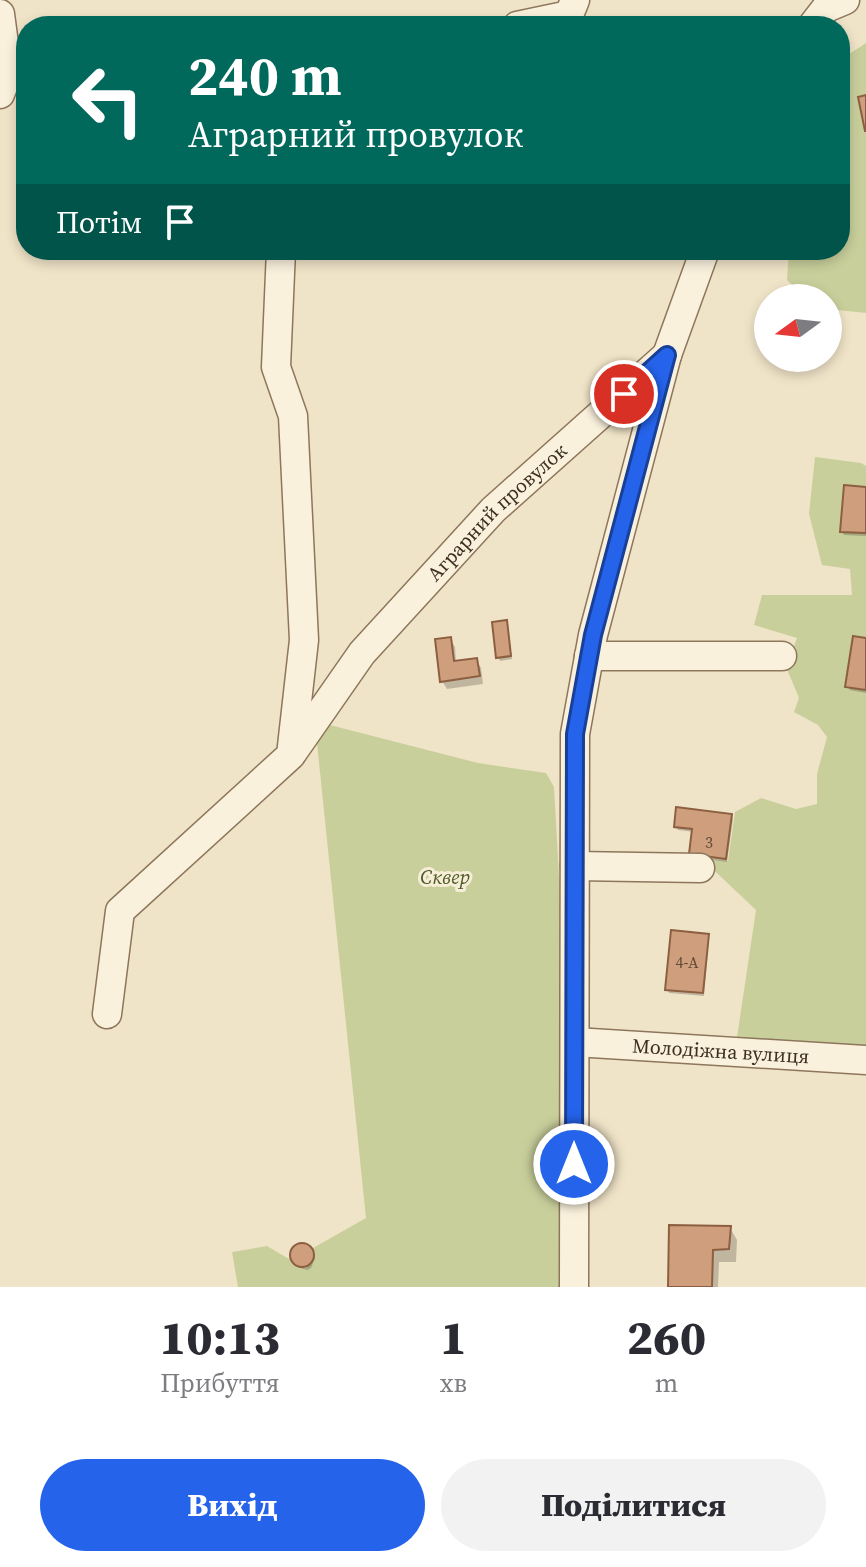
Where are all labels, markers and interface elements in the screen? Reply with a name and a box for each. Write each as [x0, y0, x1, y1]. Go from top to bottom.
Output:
text: 240 m [188, 37, 342, 114]
icon: left [56, 48, 160, 152]
text: Аграрний провулок [188, 110, 523, 159]
icon: arrive [158, 200, 202, 244]
text: Потім [56, 202, 142, 243]
north arrow [754, 284, 842, 372]
map controls [754, 284, 842, 372]
pin [590, 360, 658, 428]
icon: arrive [602, 372, 646, 416]
street label: Аграрний провулок [421, 437, 573, 587]
house number: 3 [705, 831, 713, 853]
park label: Сквер [420, 863, 470, 891]
house number: 4-А [675, 951, 699, 973]
street label: Молодіжна вулиця [631, 1032, 810, 1070]
position arrow [532, 1122, 616, 1206]
text: 10:13 [160, 1304, 280, 1370]
text: 1 [440, 1304, 467, 1370]
text: 260 [627, 1304, 706, 1370]
text: Прибуття [160, 1365, 280, 1401]
text: хв [440, 1365, 467, 1401]
text: m [655, 1365, 678, 1401]
button: Вихід [40, 1459, 425, 1551]
button: Поділитися [441, 1459, 826, 1551]

